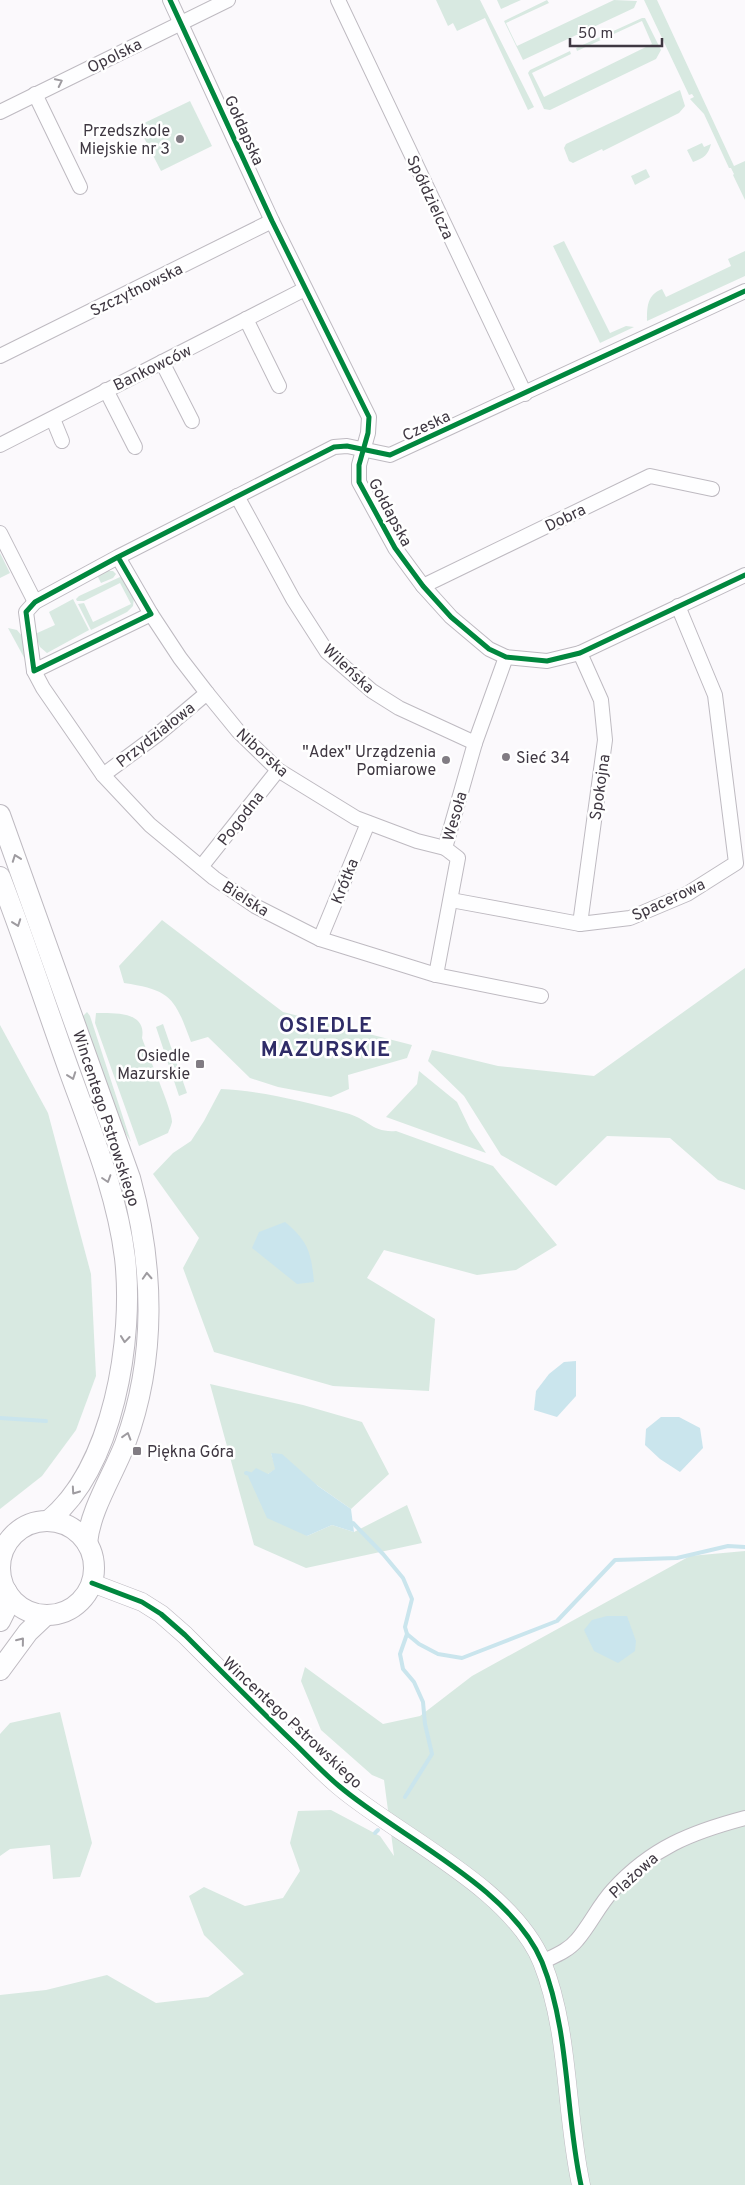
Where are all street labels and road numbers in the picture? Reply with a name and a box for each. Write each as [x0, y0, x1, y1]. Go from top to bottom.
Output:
street label: Opolska [84, 35, 145, 79]
street label: Gołdapska [219, 93, 267, 169]
street label: Spółdzielcza [401, 153, 457, 243]
street label: Szczytnowska [87, 260, 187, 322]
street label: Bankowców [110, 341, 195, 396]
street label: Czeska [400, 407, 454, 447]
street label: Gołdapska [363, 475, 416, 551]
street label: Dobra [542, 500, 590, 537]
street label: Wileńska [318, 641, 378, 698]
street label: Przydziałowa [113, 699, 200, 773]
street label: Niborska [231, 725, 292, 782]
street label: Spokojna [586, 753, 615, 822]
street label: Pogodna [214, 788, 269, 851]
street label: Wesoła [439, 790, 472, 844]
street label: Krótka [328, 856, 364, 908]
street label: Spacerowa [629, 875, 709, 927]
street label: Bielska [218, 878, 272, 922]
street label: Wincentego Pstrowskiego [67, 1028, 143, 1209]
street label: Wincentego Pstrowskiego [217, 1653, 366, 1794]
street label: Plażowa [606, 1849, 663, 1904]

